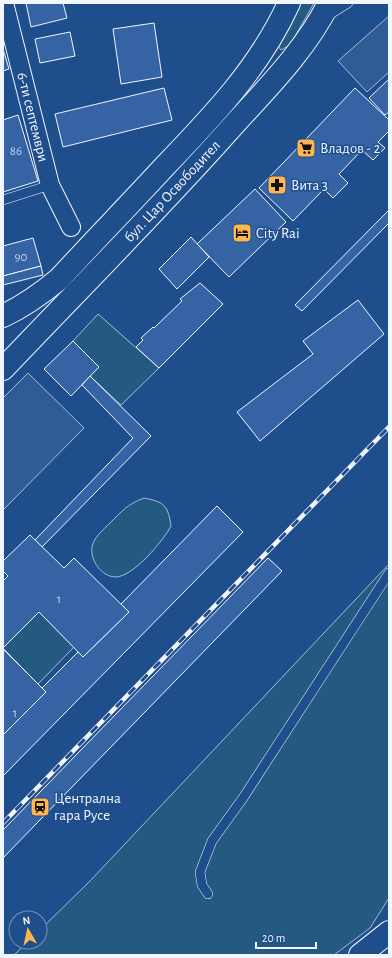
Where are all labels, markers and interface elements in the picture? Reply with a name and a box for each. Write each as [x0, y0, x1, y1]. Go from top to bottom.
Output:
street label: 6-ти септември [14, 71, 51, 163]
supermarket icon: Владов - 2 [295, 137, 317, 159]
street label: бул. Цар Освободител [122, 138, 223, 245]
place label: Владов - 2 [320, 141, 381, 156]
house number: 86 [10, 145, 22, 158]
pharmacy icon: Вита 3 [266, 174, 288, 196]
place label: Вита 3 [291, 178, 328, 193]
hotel icon: City Rai [231, 222, 253, 244]
place label: City Rai [256, 226, 300, 241]
house number: 90 [15, 251, 28, 264]
house number: 1 [57, 593, 61, 606]
house number: 1 [13, 707, 17, 720]
place label: Централна гара Русе [54, 791, 121, 823]
station icon: Централна гара Русе [29, 796, 51, 818]
north arrow [8, 910, 48, 950]
text: N [22, 915, 31, 927]
scale bar [256, 924, 316, 950]
text: 20 m [262, 932, 285, 944]

